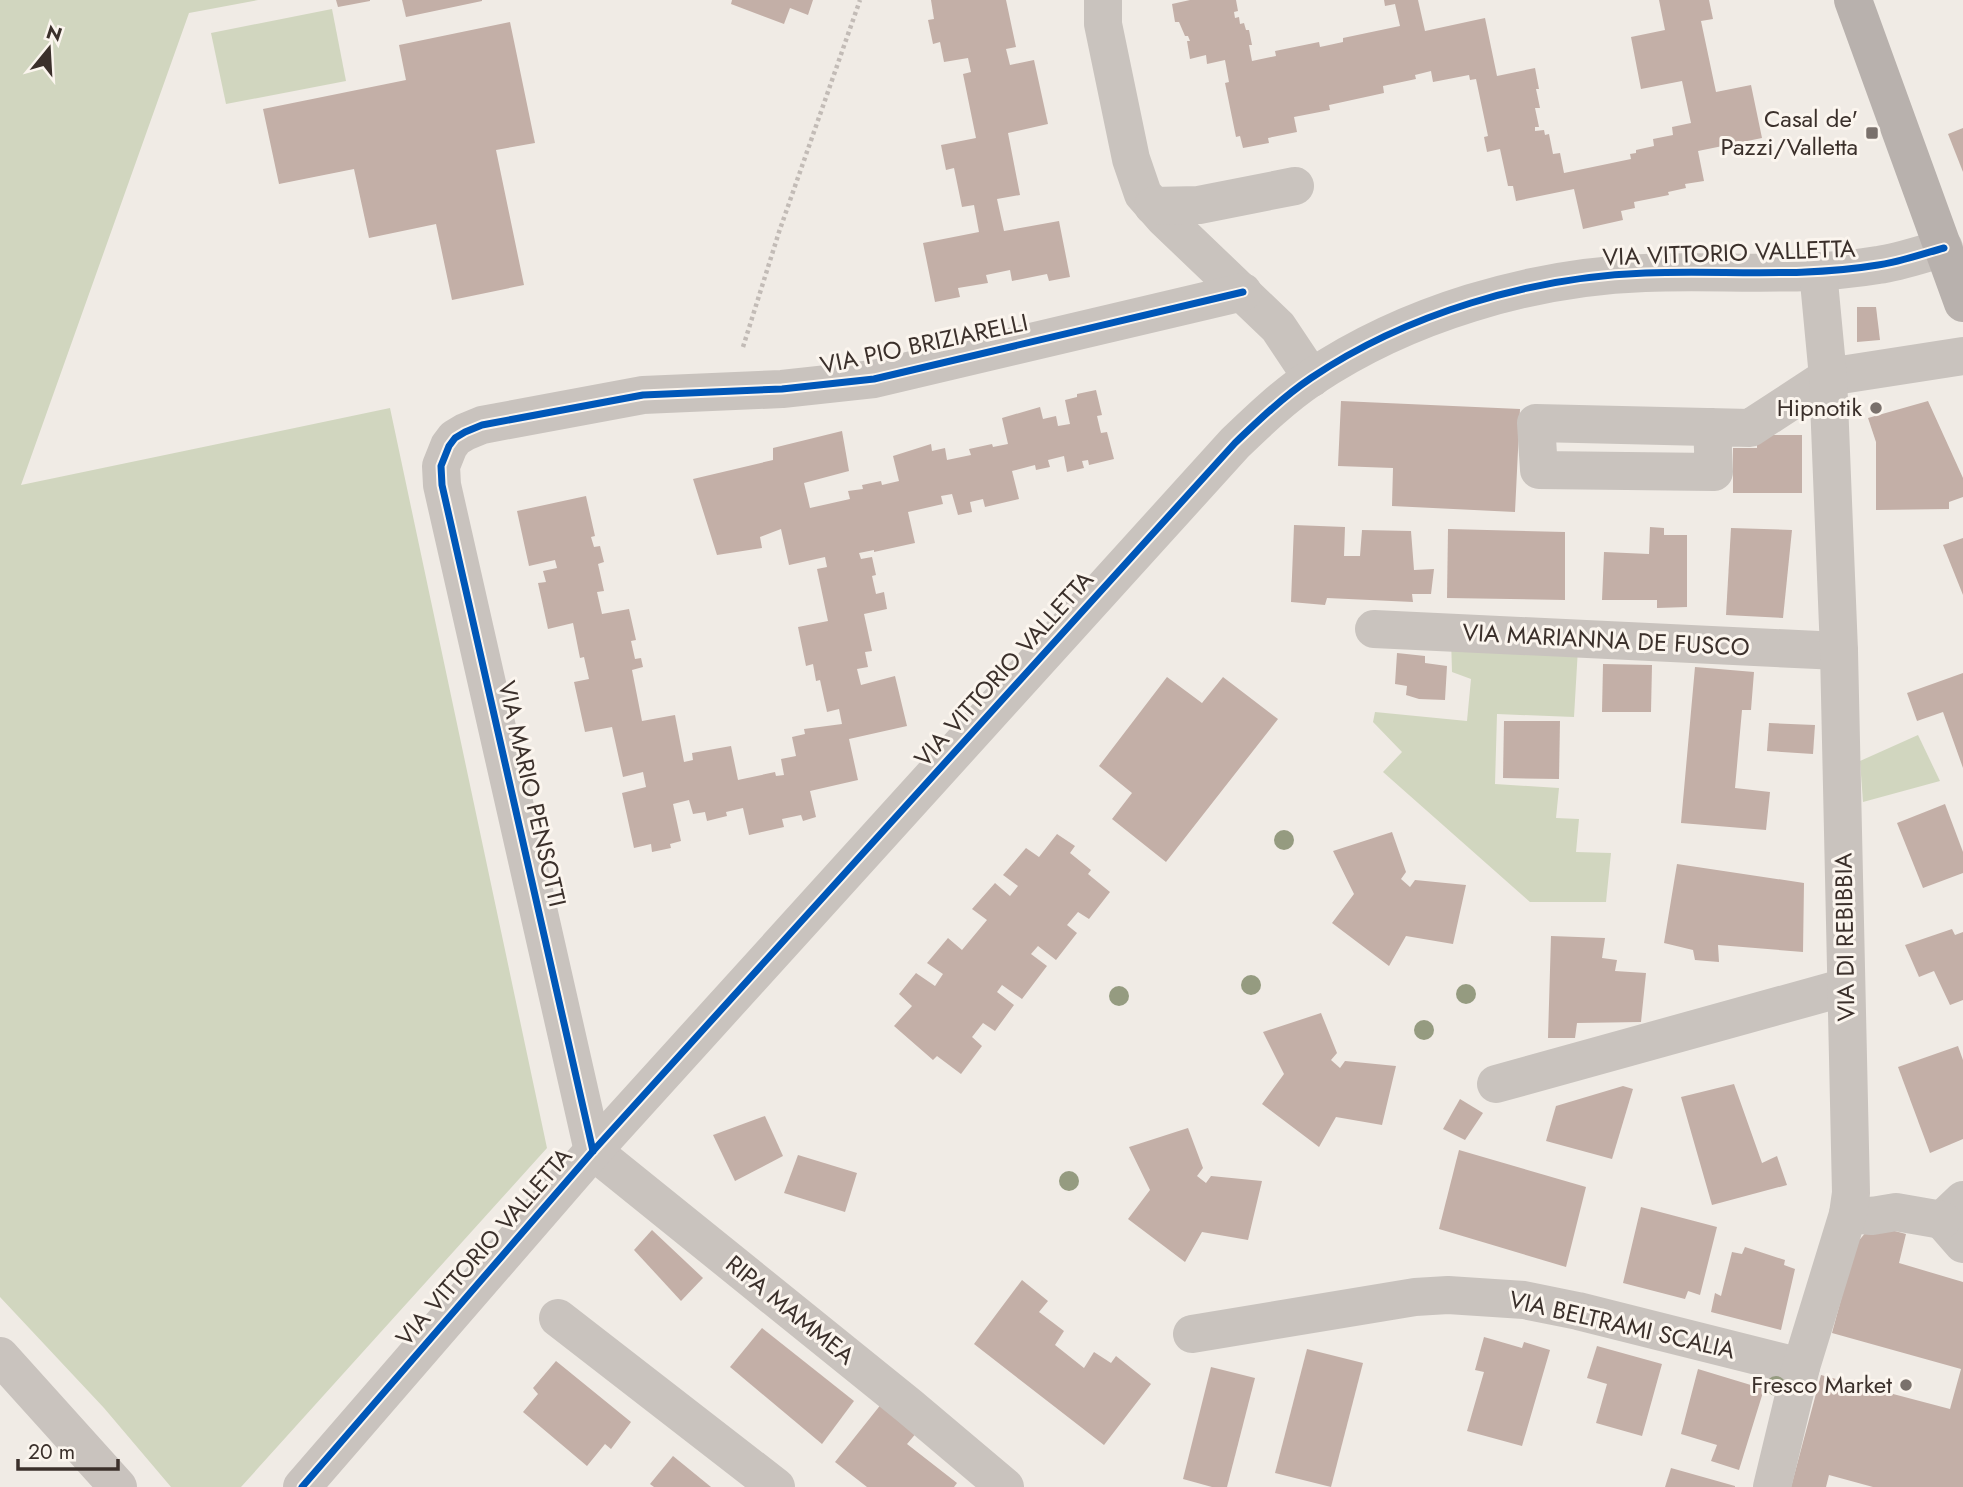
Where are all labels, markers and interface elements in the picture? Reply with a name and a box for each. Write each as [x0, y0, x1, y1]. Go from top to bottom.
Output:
north arrow [14, 14, 84, 84]
text: N [43, 18, 65, 48]
place label: Casal de' Pazzi/Valletta [1720, 101, 1858, 164]
marker: Casal de' Pazzi/Valletta [1864, 125, 1880, 141]
street label: VIA VITTORIO VALLETTA [1602, 231, 1856, 274]
street label: VIA PIO BRIZIARELLI [817, 304, 1031, 383]
place label: Hipnotik [1777, 390, 1862, 425]
marker: Hipnotik [1868, 400, 1884, 416]
street label: VIA VITTORIO VALLETTA [906, 563, 1101, 775]
street label: VIA MARIANNA DE FUSCO [1461, 614, 1751, 665]
street label: VIA MARIO PENSOTTI [489, 678, 575, 910]
street label: VIA DI REBIBBIA [1826, 852, 1863, 1022]
street label: VIA VITTORIO VALLETTA [387, 1139, 580, 1354]
street label: RIPA MAMMEA [718, 1247, 862, 1373]
street label: VIA BELTRAMI SCALIA [1506, 1281, 1739, 1368]
place label: Fresco Market [1751, 1367, 1892, 1402]
marker: Fresco Market [1898, 1377, 1914, 1393]
scale bar [18, 1428, 117, 1472]
text: 20 m [28, 1437, 75, 1467]

